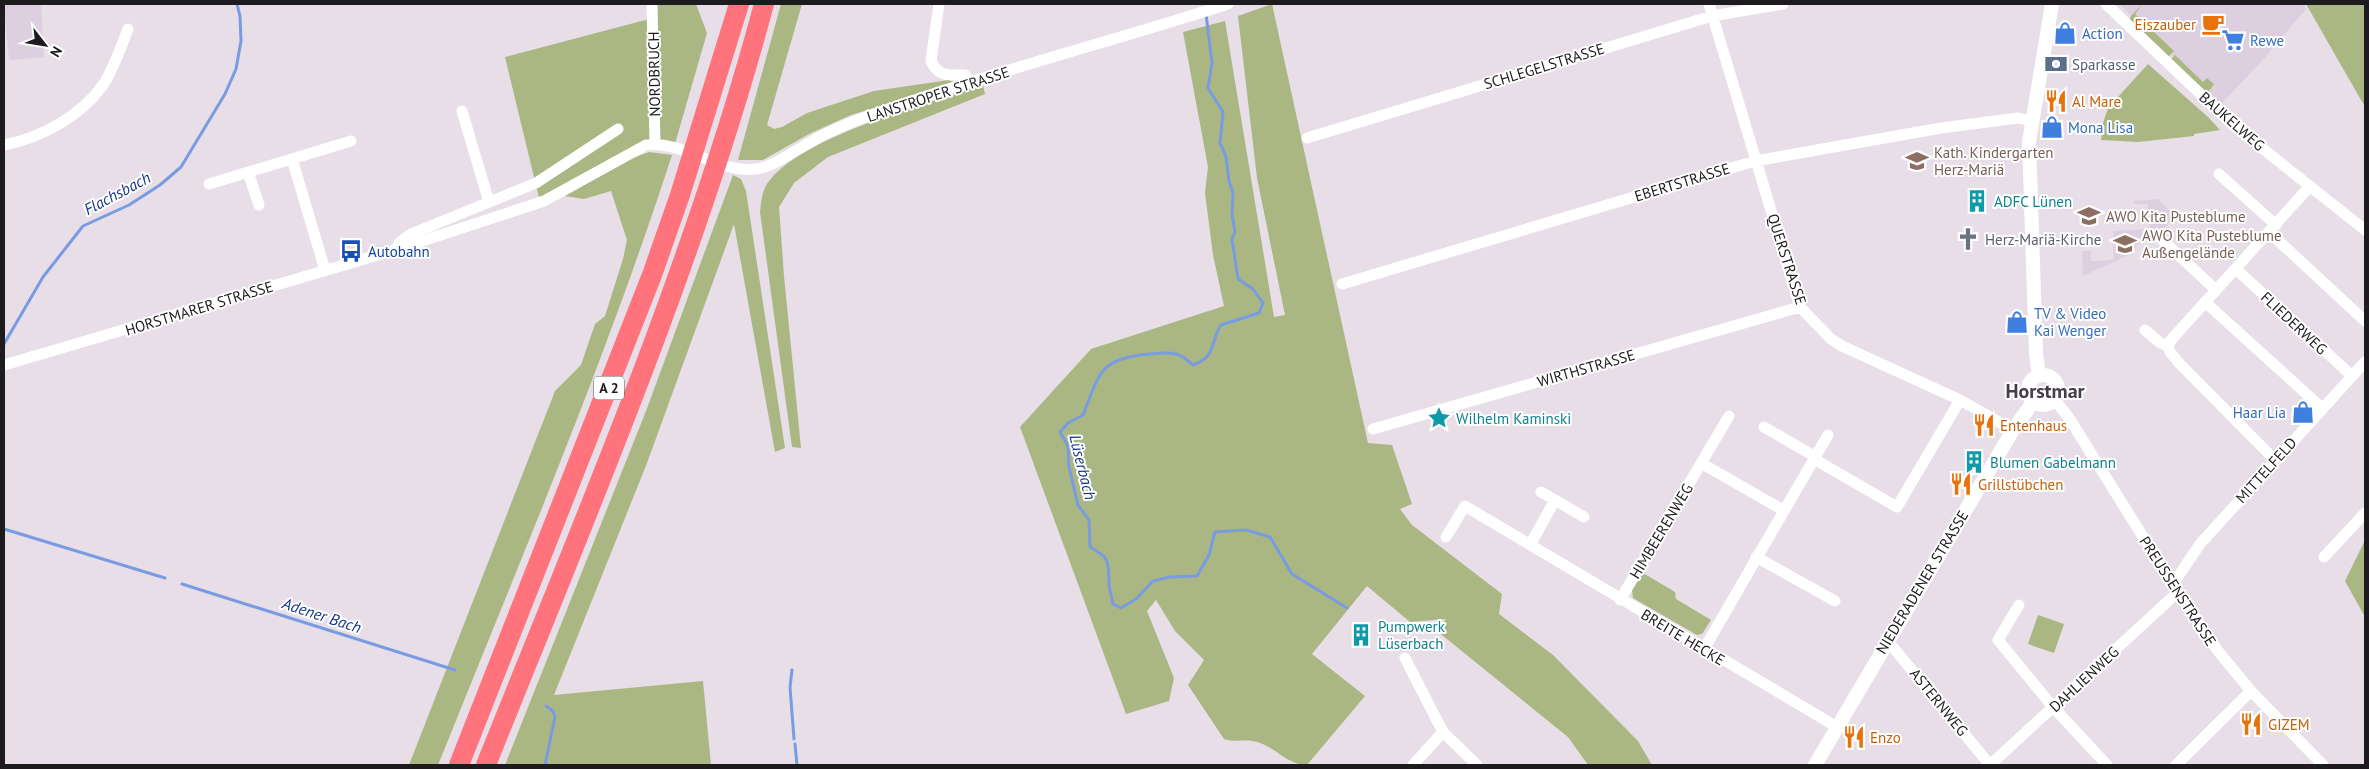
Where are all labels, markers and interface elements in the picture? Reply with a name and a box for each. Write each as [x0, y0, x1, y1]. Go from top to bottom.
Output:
cafe icon: Eiszauber [2200, 11, 2226, 37]
place label: Eiszauber [2135, 15, 2196, 34]
north arrow [20, 20, 70, 70]
shop icon: Action [2052, 20, 2078, 46]
place label: Action [2082, 24, 2123, 43]
supermarket icon: Rewe [2220, 27, 2246, 53]
street label: NORDBRUCH [644, 31, 664, 117]
place label: Rewe [2250, 31, 2284, 50]
street label: SCHLEGELSTRASSE [1481, 39, 1607, 93]
text: N [46, 43, 66, 60]
bank icon: Sparkasse [2043, 51, 2069, 77]
place label: Sparkasse [2072, 55, 2136, 74]
street label: LANSTROPER STRASSE [864, 62, 1012, 126]
street label: BAUKELWEG [2195, 87, 2269, 155]
restaurant icon: Al Mare [2043, 88, 2069, 114]
place label: Al Mare [2072, 92, 2121, 111]
shop icon: Mona Lisa [2039, 114, 2065, 140]
place label: Mona Lisa [2068, 118, 2133, 137]
place label: Kath. Kindergarten Herz-Mariä [1934, 143, 2053, 179]
school or university icon: Kath. Kindergarten Herz-Mariä [1904, 148, 1930, 174]
street label: EBERTSTRASSE [1632, 158, 1732, 206]
water label: Flachsbach [80, 167, 154, 219]
building icon: ADFC Lünen [1964, 188, 1990, 214]
place label: ADFC Lünen [1994, 192, 2072, 211]
school or university icon: AWO Kita Pusteblume [2076, 203, 2102, 229]
place label: AWO Kita Pusteblume [2106, 207, 2246, 226]
street label: QUERSTRASSE [1763, 211, 1811, 307]
church icon: Herz-Mariä-Kirche [1955, 226, 1981, 252]
place label: AWO Kita Pusteblume Außengelände [2142, 226, 2282, 262]
place label: Herz-Mariä-Kirche [1985, 230, 2101, 249]
school or university icon: AWO Kita Pusteblume Außengelände [2112, 231, 2138, 257]
bus stop icon: Autobahn [338, 238, 364, 264]
place label: Autobahn [368, 242, 430, 261]
street label: HORSTMARER STRASSE [123, 276, 275, 340]
street label: FLIEDERWEG [2257, 287, 2331, 359]
place label: TV & Video Kai Wenger [2034, 304, 2106, 340]
shop icon: TV & Video Kai Wenger [2004, 309, 2030, 335]
street label: WIRTHSTRASSE [1535, 345, 1637, 391]
road number: A 2 [594, 376, 624, 399]
district label: Horstmar [2005, 378, 2085, 404]
shop icon: Haar Lia [2290, 399, 2316, 425]
place label: Haar Lia [2233, 403, 2286, 422]
place icon: Wilhelm Kaminski [1426, 405, 1452, 431]
place label: Wilhelm Kaminski [1456, 409, 1571, 428]
restaurant icon: Entenhaus [1971, 412, 1997, 438]
place label: Entenhaus [2000, 416, 2067, 435]
water label: Lüserbach [1065, 432, 1101, 502]
street label: MITTELFELD [2231, 433, 2301, 507]
building icon: Blumen Gabelmann [1961, 449, 1987, 475]
place label: Blumen Gabelmann [1990, 453, 2116, 472]
restaurant icon: Grillstübchen [1948, 471, 1974, 497]
place label: Grillstübchen [1978, 475, 2063, 494]
street label: HIMBEERENWEG [1625, 480, 1697, 582]
street label: NIEDERADENER STRASSE [1872, 507, 1972, 657]
street label: PREUSSENSTRASSE [2136, 533, 2220, 649]
water label: Adener Bach [279, 593, 364, 637]
street label: BREITE HECKE [1638, 605, 1728, 669]
place label: Pumpwerk Lüserbach [1378, 617, 1446, 653]
building icon: Pumpwerk Lüserbach [1348, 622, 1374, 648]
street label: DAHLIENWEG [2045, 642, 2123, 716]
street label: ASTERNWEG [1906, 664, 1972, 740]
restaurant icon: GIZEM [2238, 711, 2264, 737]
place label: GIZEM [2268, 715, 2310, 734]
restaurant icon: Enzo [1841, 724, 1867, 750]
place label: Enzo [1870, 728, 1901, 747]

